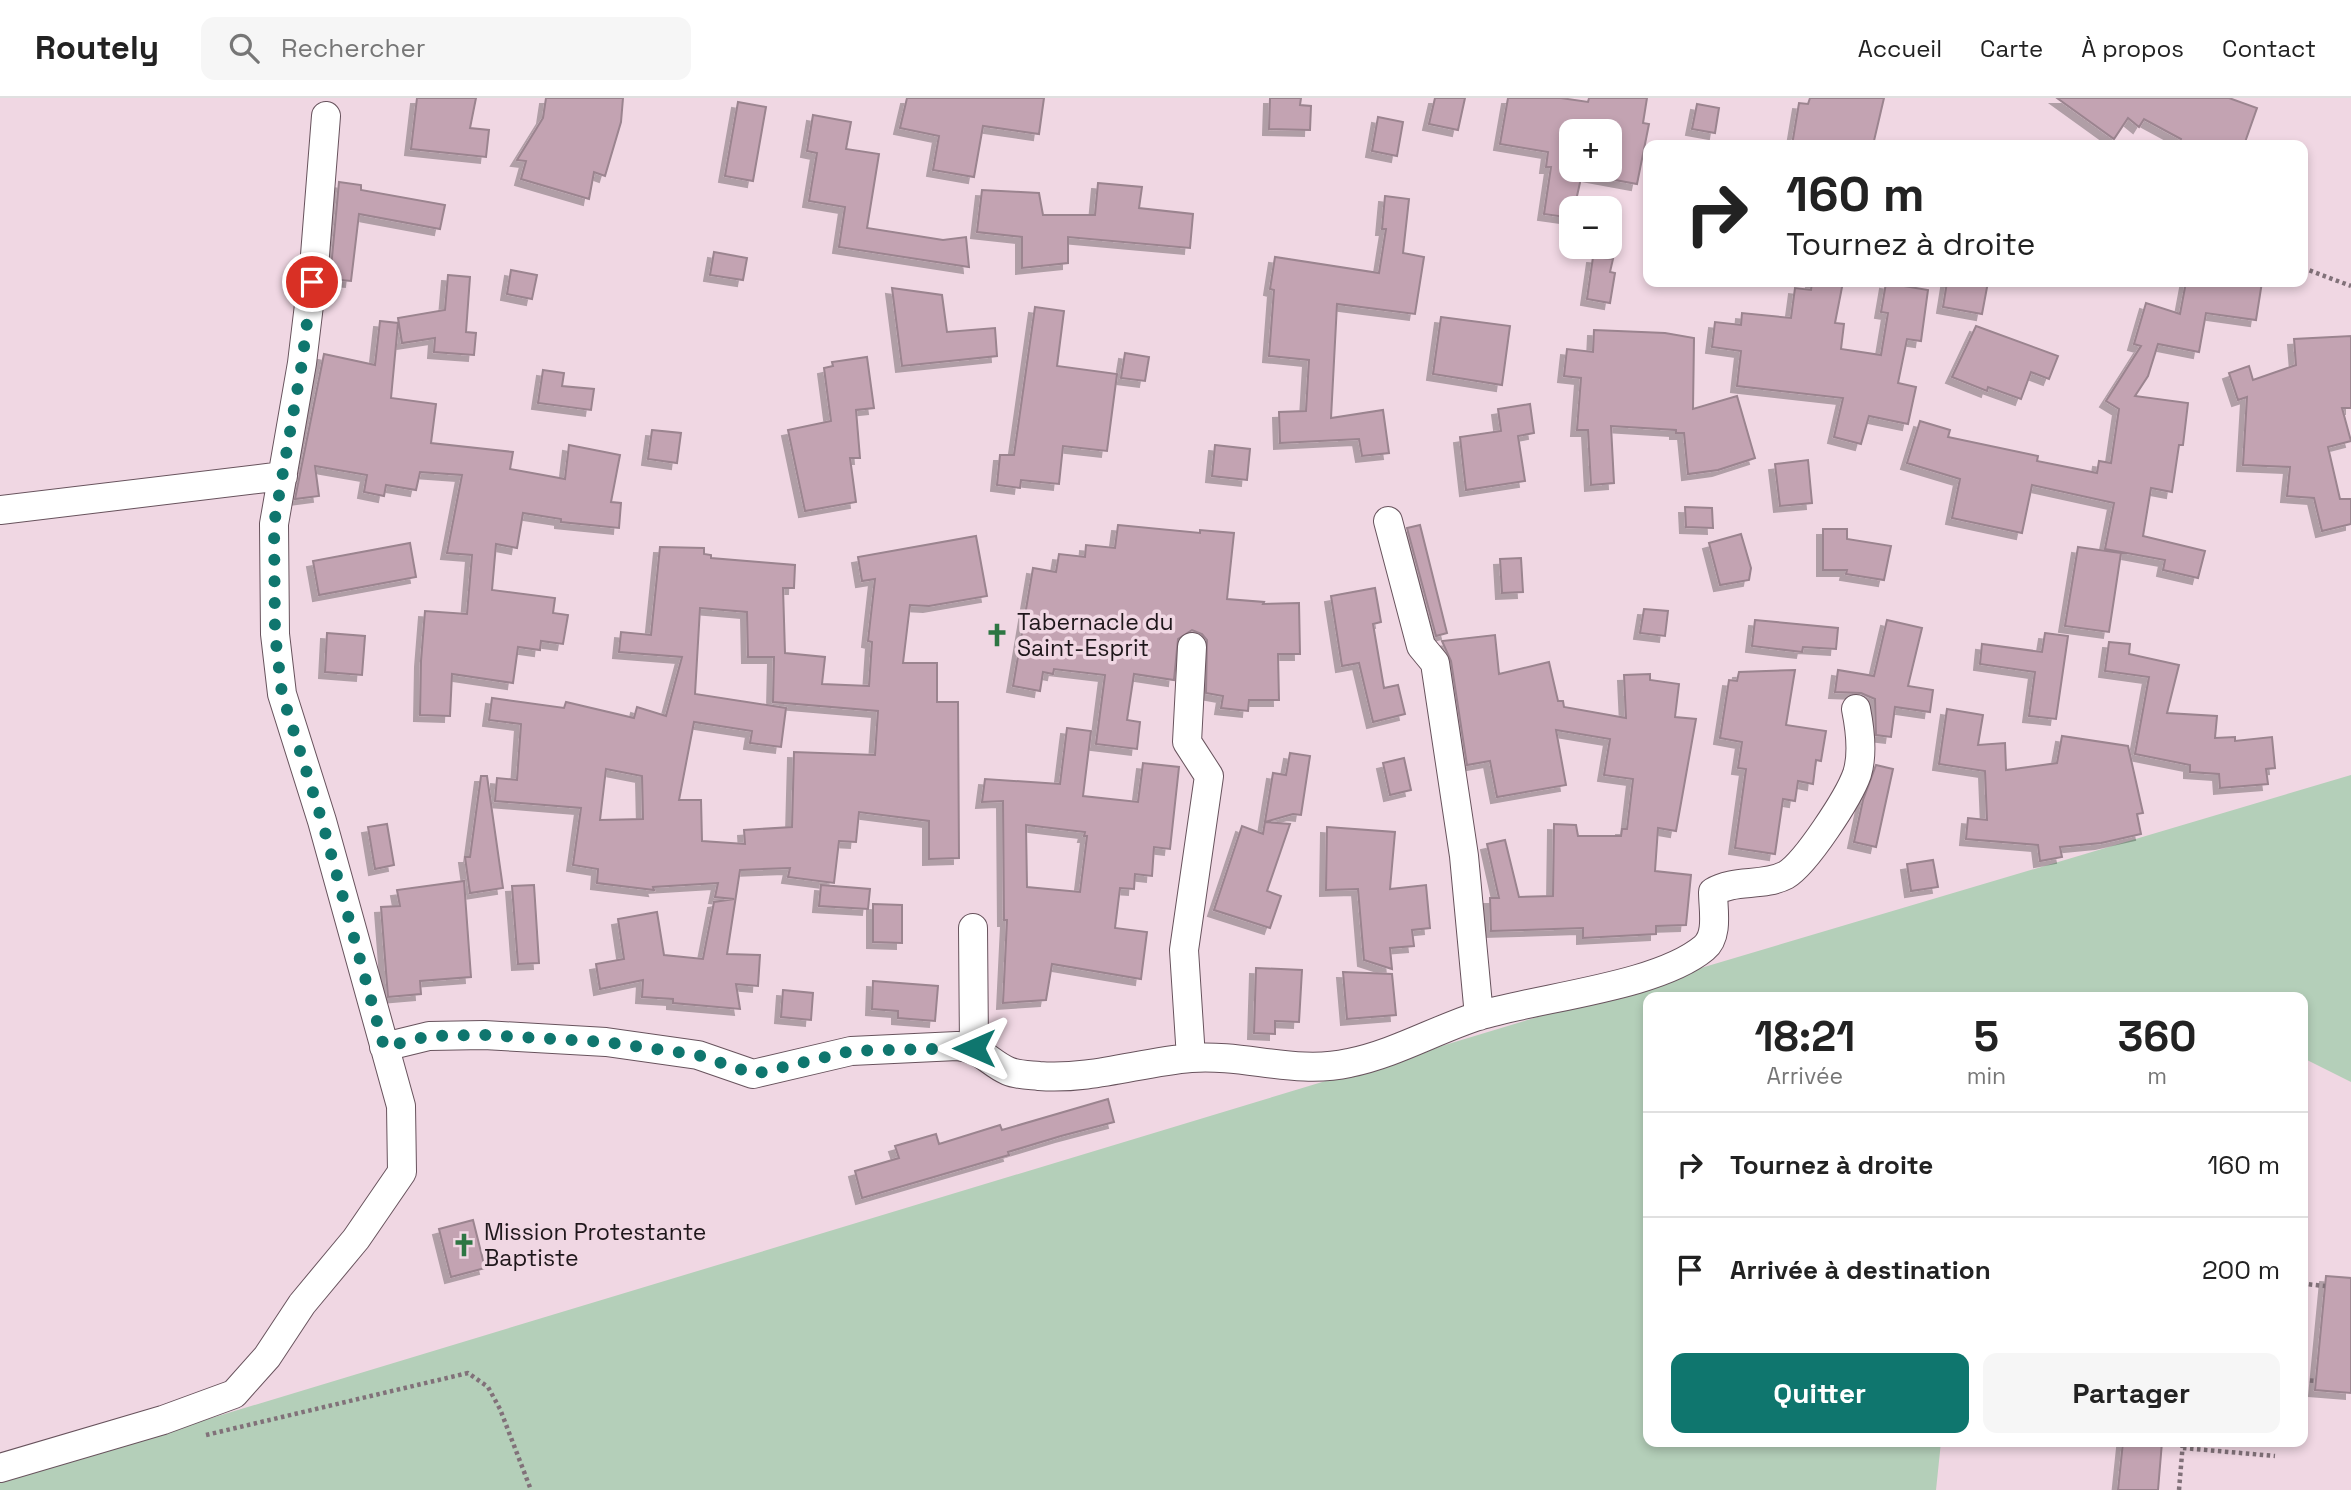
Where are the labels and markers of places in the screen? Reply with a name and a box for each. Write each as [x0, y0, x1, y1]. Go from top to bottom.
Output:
pin [282, 252, 342, 312]
place label: Tabernacle du Saint-Esprit [1017, 607, 1174, 663]
church icon: Tabernacle du Saint-Esprit [983, 621, 1011, 649]
place label: Mission Protestante Baptiste [484, 1217, 706, 1273]
church icon: Mission Protestante Baptiste [450, 1231, 478, 1259]

